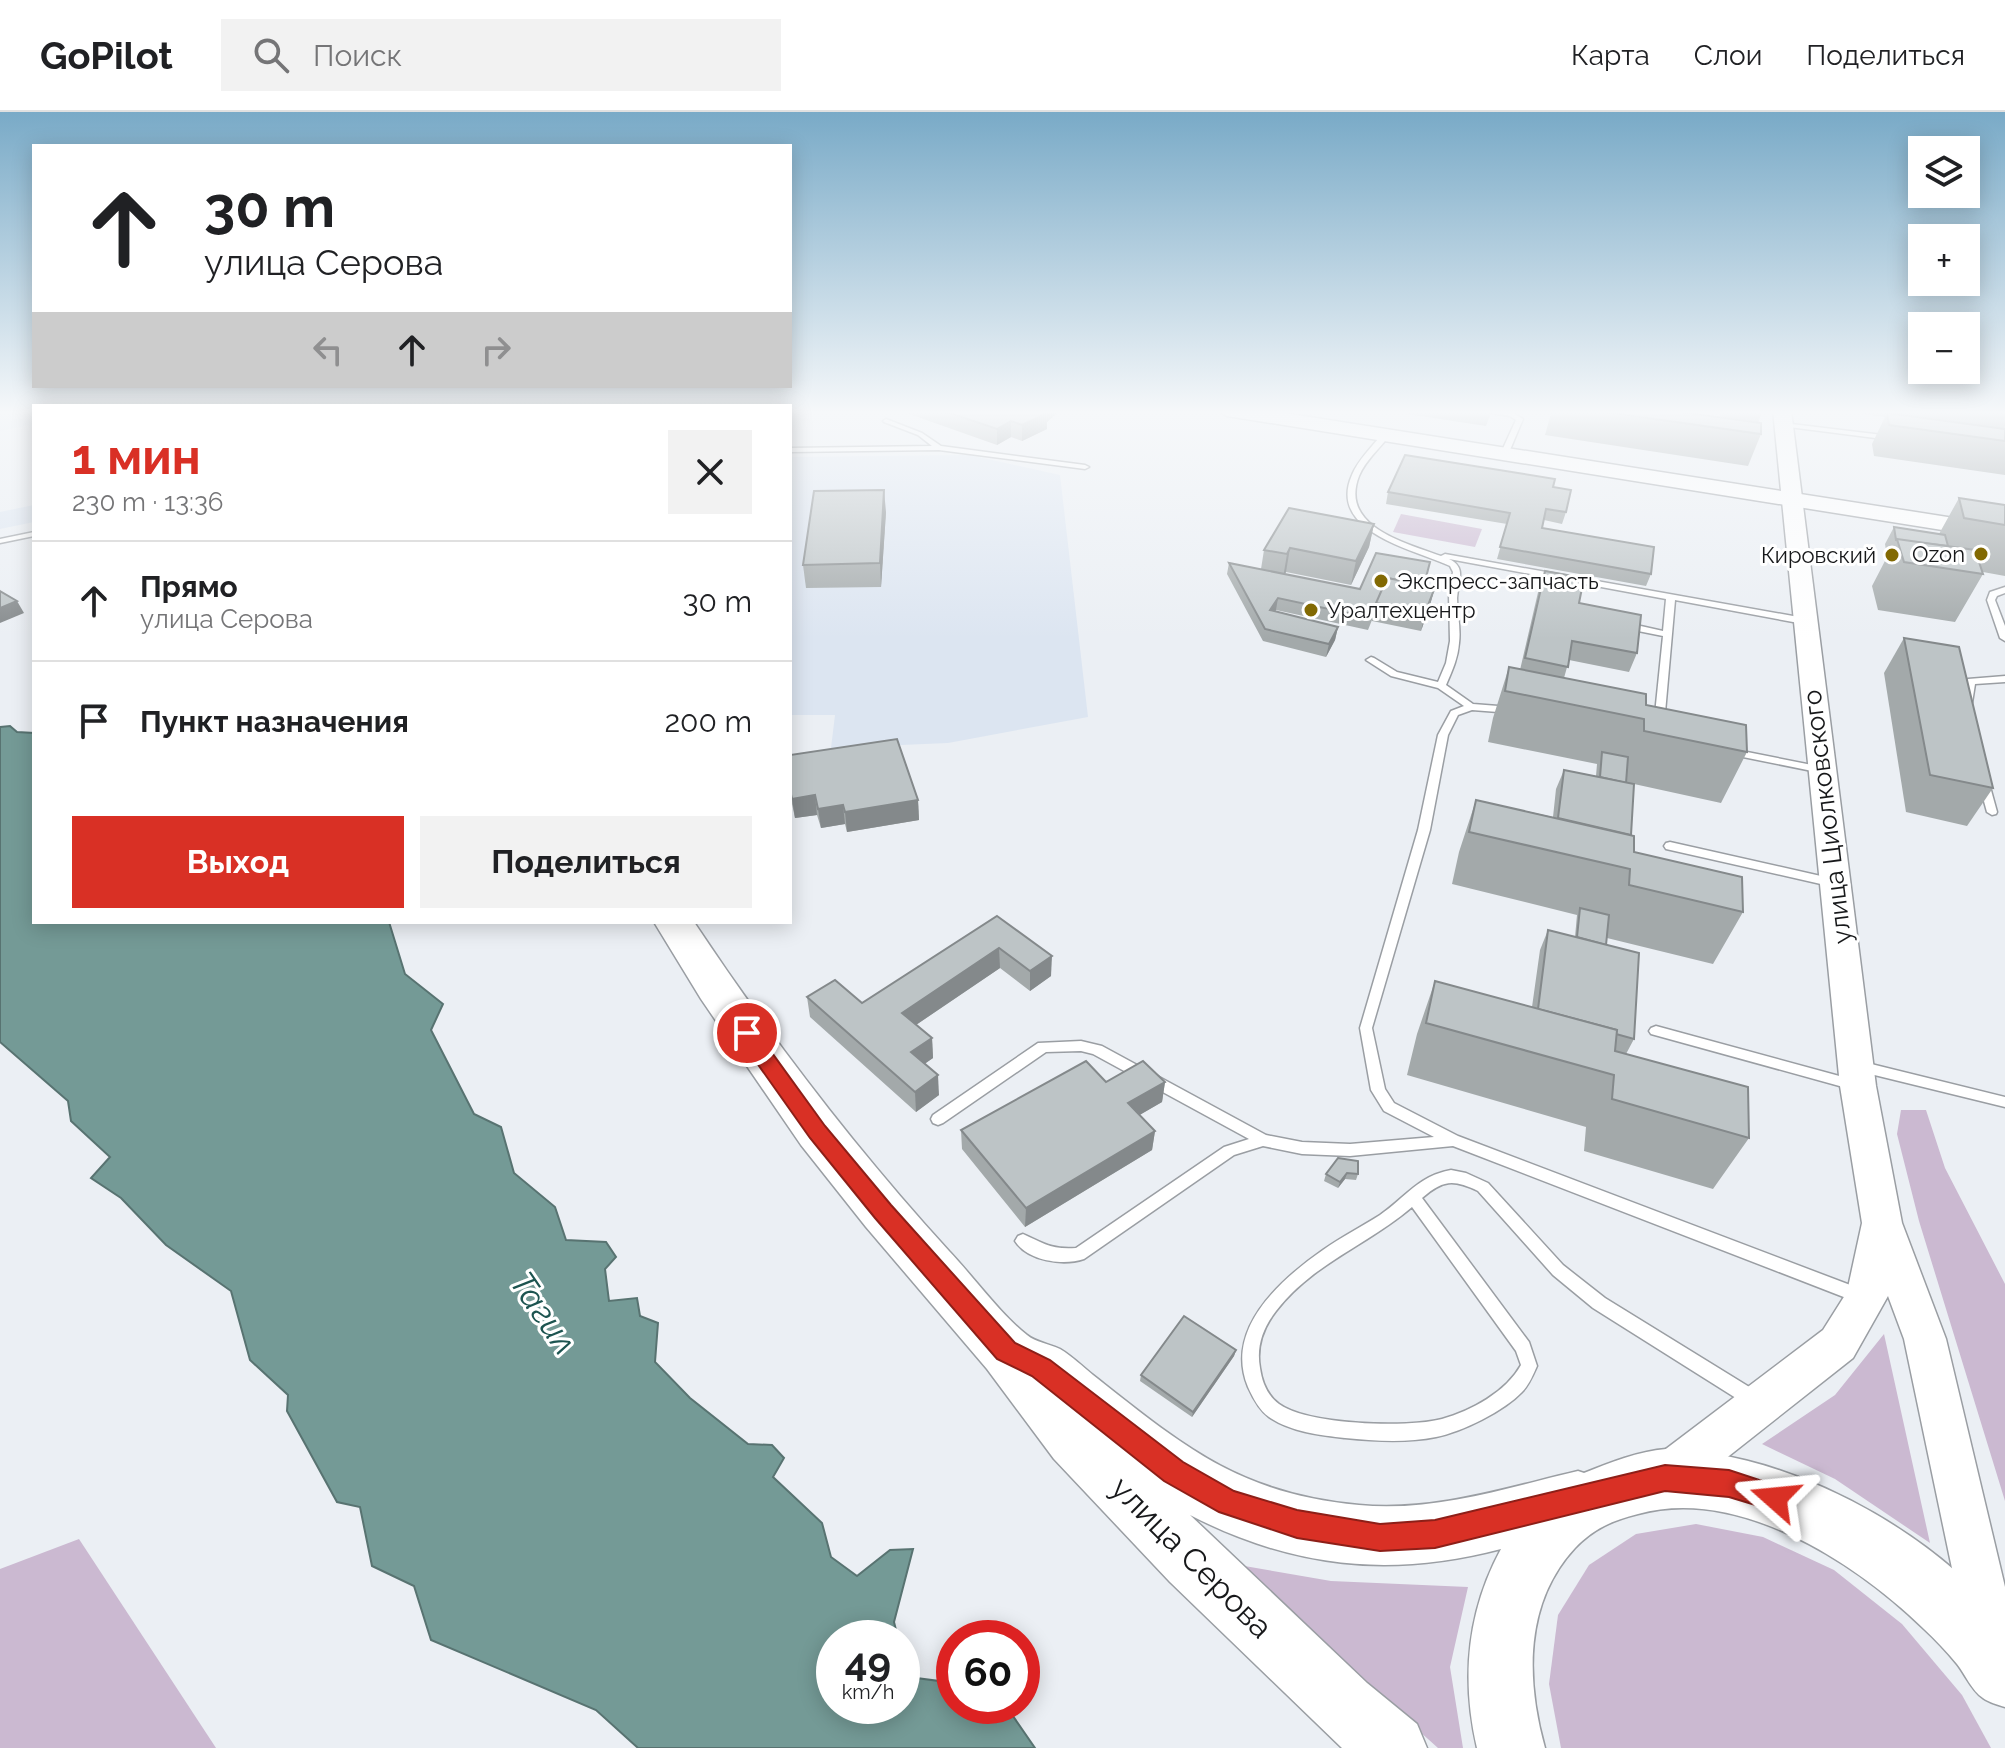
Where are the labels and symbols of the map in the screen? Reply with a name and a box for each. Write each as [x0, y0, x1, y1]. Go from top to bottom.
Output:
place label: Ozon [1912, 541, 1965, 567]
place label: Кировский [1761, 542, 1876, 568]
marker: Ozon [1972, 545, 1990, 563]
marker: Кировский [1883, 546, 1901, 564]
place label: Экспресс-запчасть [1397, 568, 1599, 594]
marker: Экспресс-запчасть [1372, 572, 1390, 590]
place label: Уралтехцентр [1327, 597, 1476, 623]
marker: Уралтехцентр [1302, 601, 1320, 619]
street label: улица Циолковского [1797, 688, 1857, 946]
pin [713, 999, 781, 1067]
water label: Тагил [502, 1264, 586, 1362]
position arrow [1733, 1456, 1817, 1540]
street label: улица Серова [1104, 1469, 1280, 1645]
speed limit sign: 60 [936, 1620, 1040, 1724]

